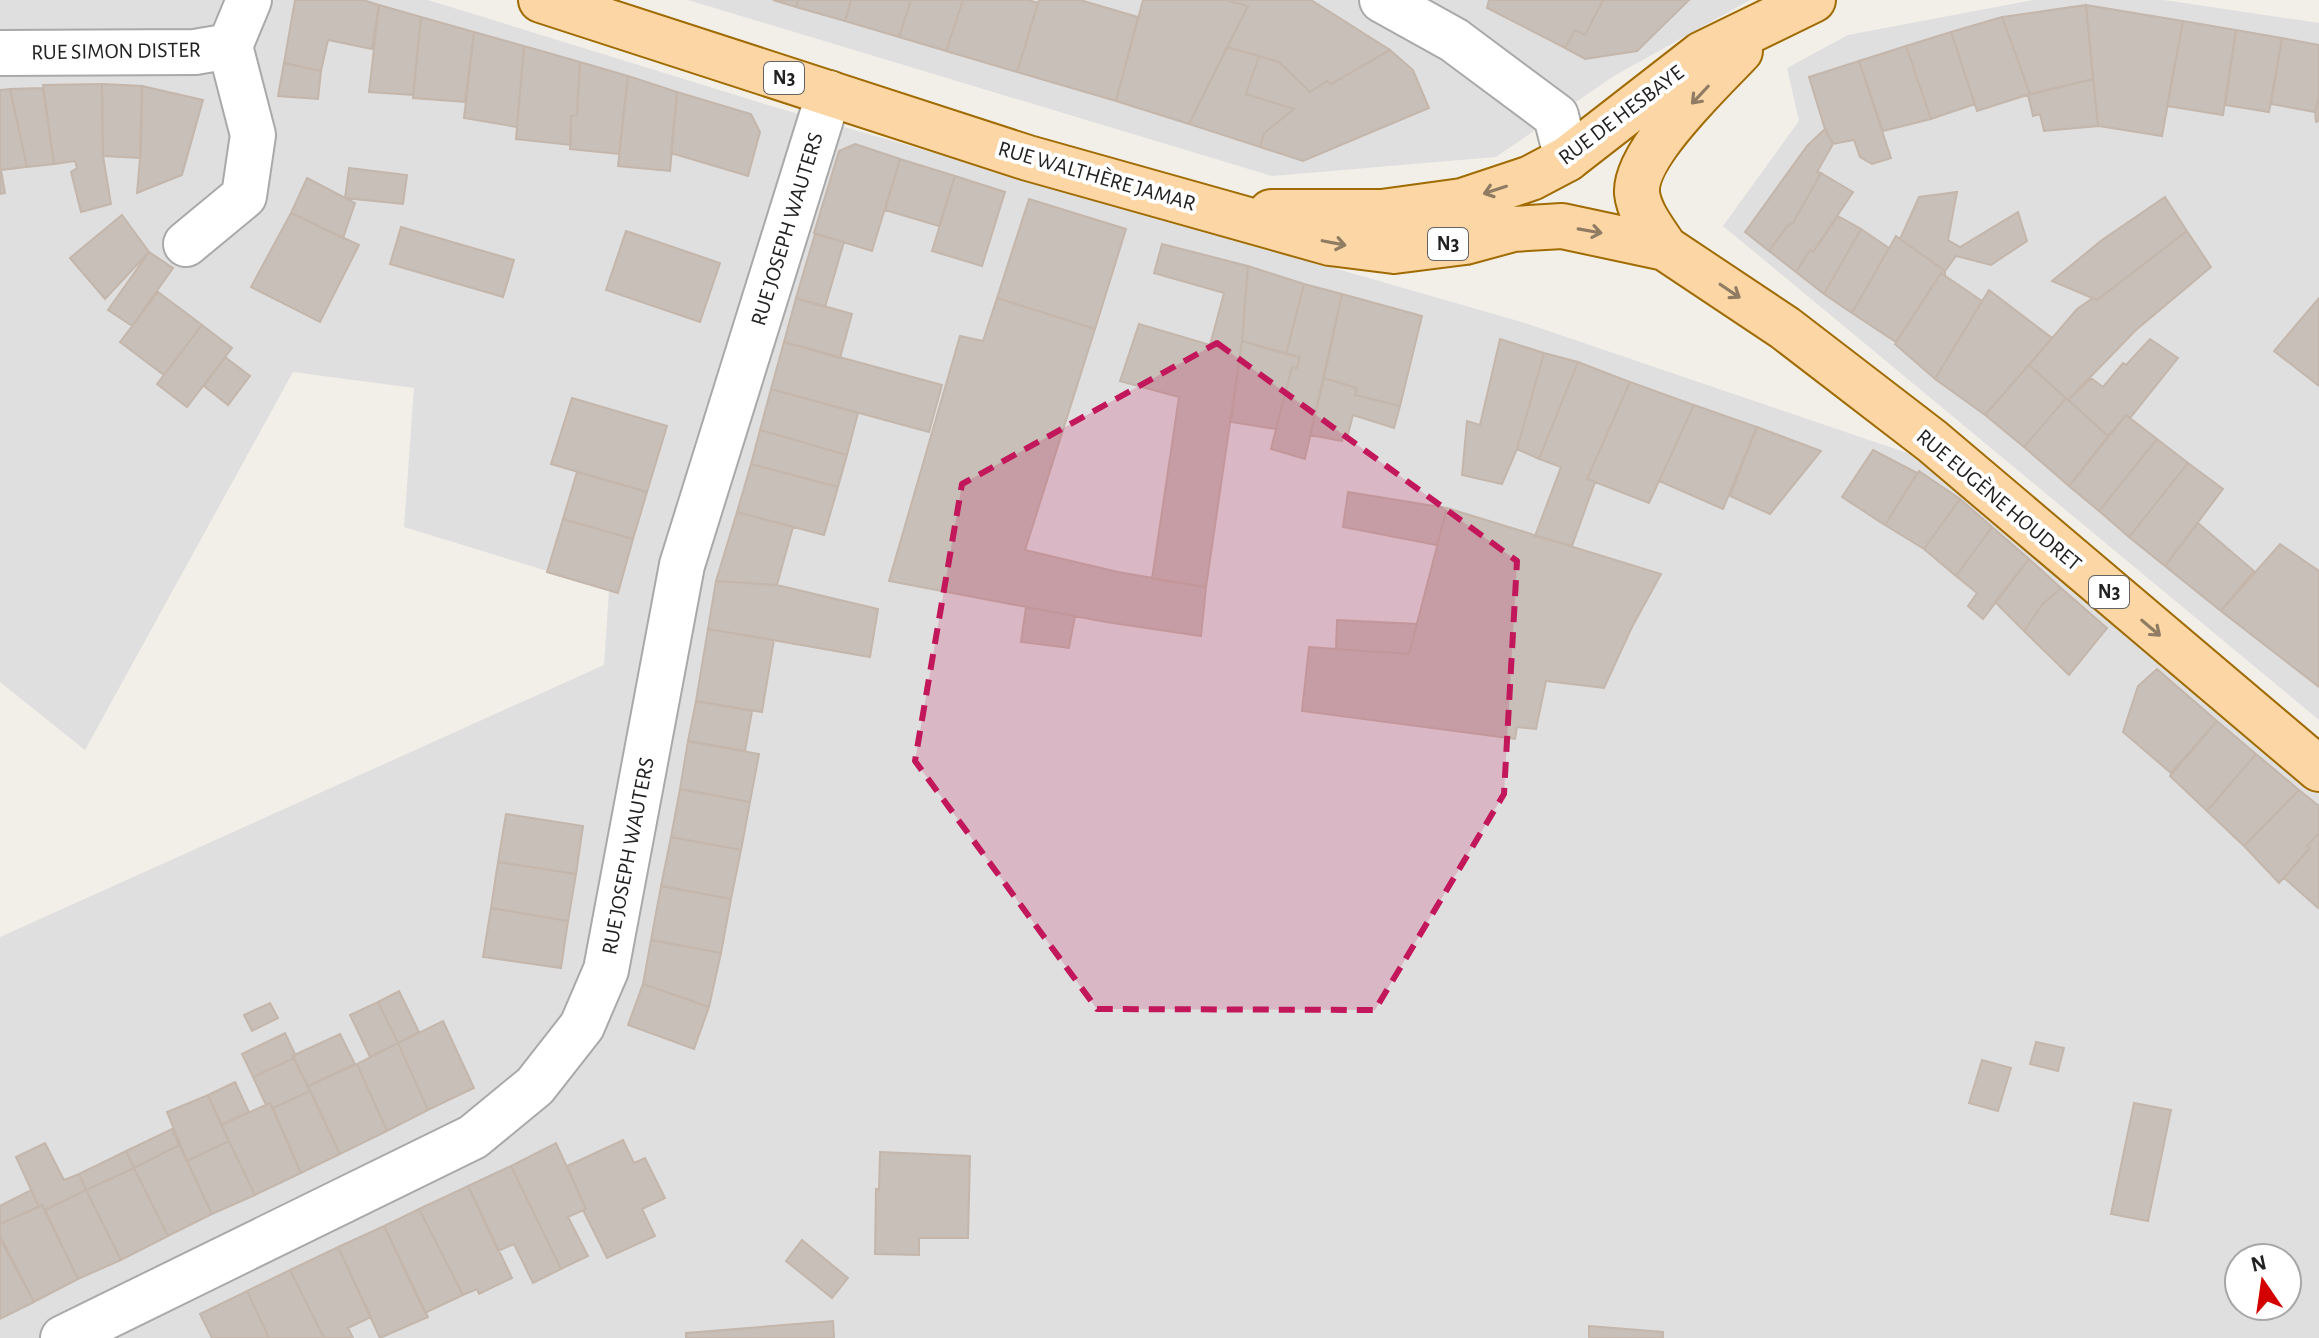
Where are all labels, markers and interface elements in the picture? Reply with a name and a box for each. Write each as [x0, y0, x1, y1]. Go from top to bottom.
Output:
street label: RUE SIMON DISTER [31, 39, 201, 63]
street label: RUE DE HESBAYE [1555, 61, 1688, 169]
road number: N3 [764, 62, 804, 94]
one-way arrow [1690, 85, 1709, 105]
street label: RUE JOSEPH WAUTERS [747, 130, 827, 328]
street label: RUE WALTHÈRE JAMAR [996, 136, 1199, 215]
one-way arrow [1483, 183, 1508, 198]
one-way arrow [1577, 225, 1603, 240]
road number: N3 [1428, 228, 1468, 260]
one-way arrow [1321, 237, 1346, 252]
one-way arrow [1719, 283, 1741, 299]
street label: RUE EUGÈNE HOUDRET [1912, 424, 2086, 575]
road number: N3 [2089, 576, 2129, 608]
one-way arrow [2140, 619, 2161, 637]
street label: RUE JOSEPH WAUTERS [598, 755, 658, 957]
north arrow [2223, 1242, 2303, 1322]
text: N [2249, 1251, 2269, 1276]

